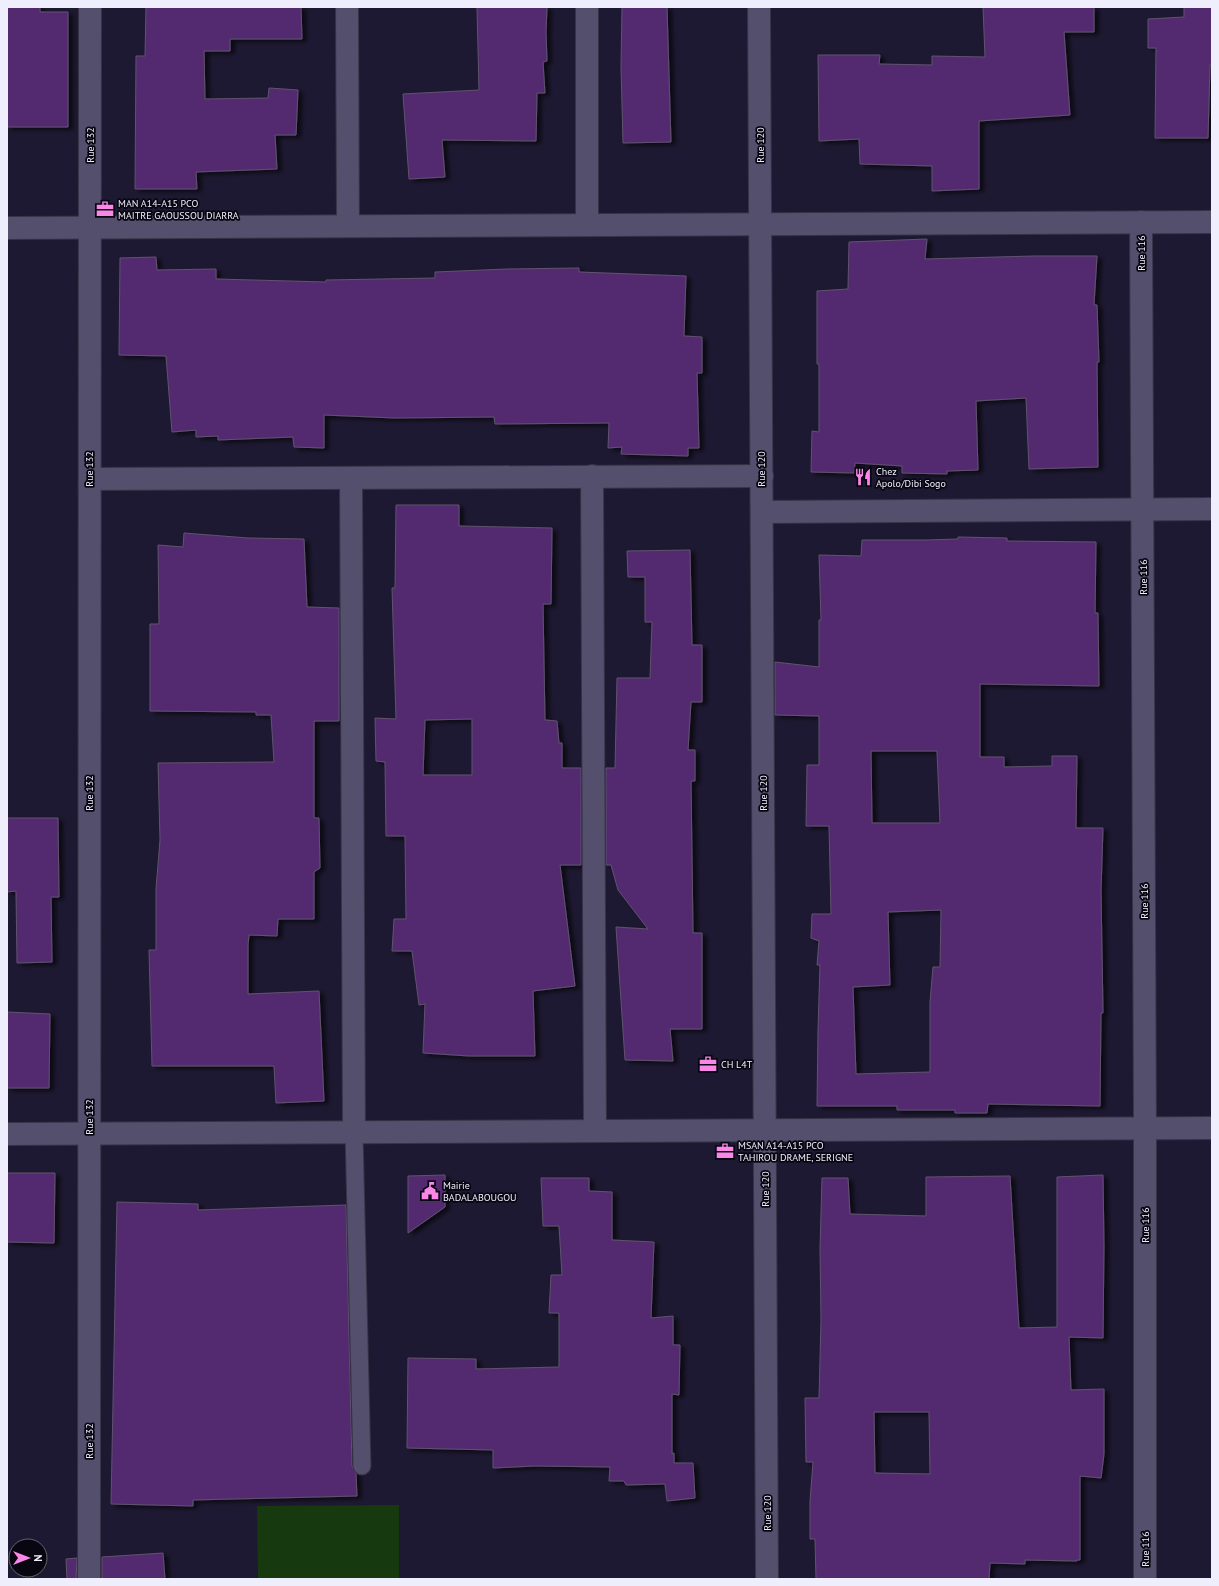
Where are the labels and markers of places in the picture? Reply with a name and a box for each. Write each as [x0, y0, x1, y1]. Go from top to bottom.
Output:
place label: MAN A14-A15 PCO MAITRE GAOUSSOU DIARRA [118, 197, 239, 222]
office icon: MAN A14-A15 PCO MAITRE GAOUSSOU DIARRA [95, 199, 115, 219]
place label: Chez Apolo/Dibi Sogo [876, 465, 946, 490]
restaurant icon: Chez Apolo/Dibi Sogo [853, 467, 873, 487]
office icon: CH L4T [698, 1054, 718, 1074]
place label: CH L4T [721, 1058, 753, 1071]
place label: MSAN A14-A15 PCO TAHIROU DRAME, SERIGNE [738, 1139, 853, 1164]
office icon: MSAN A14-A15 PCO TAHIROU DRAME, SERIGNE [715, 1141, 735, 1161]
place label: Mairie BADALABOUGOU [443, 1179, 517, 1204]
public building icon: Mairie BADALABOUGOU [420, 1181, 440, 1201]

